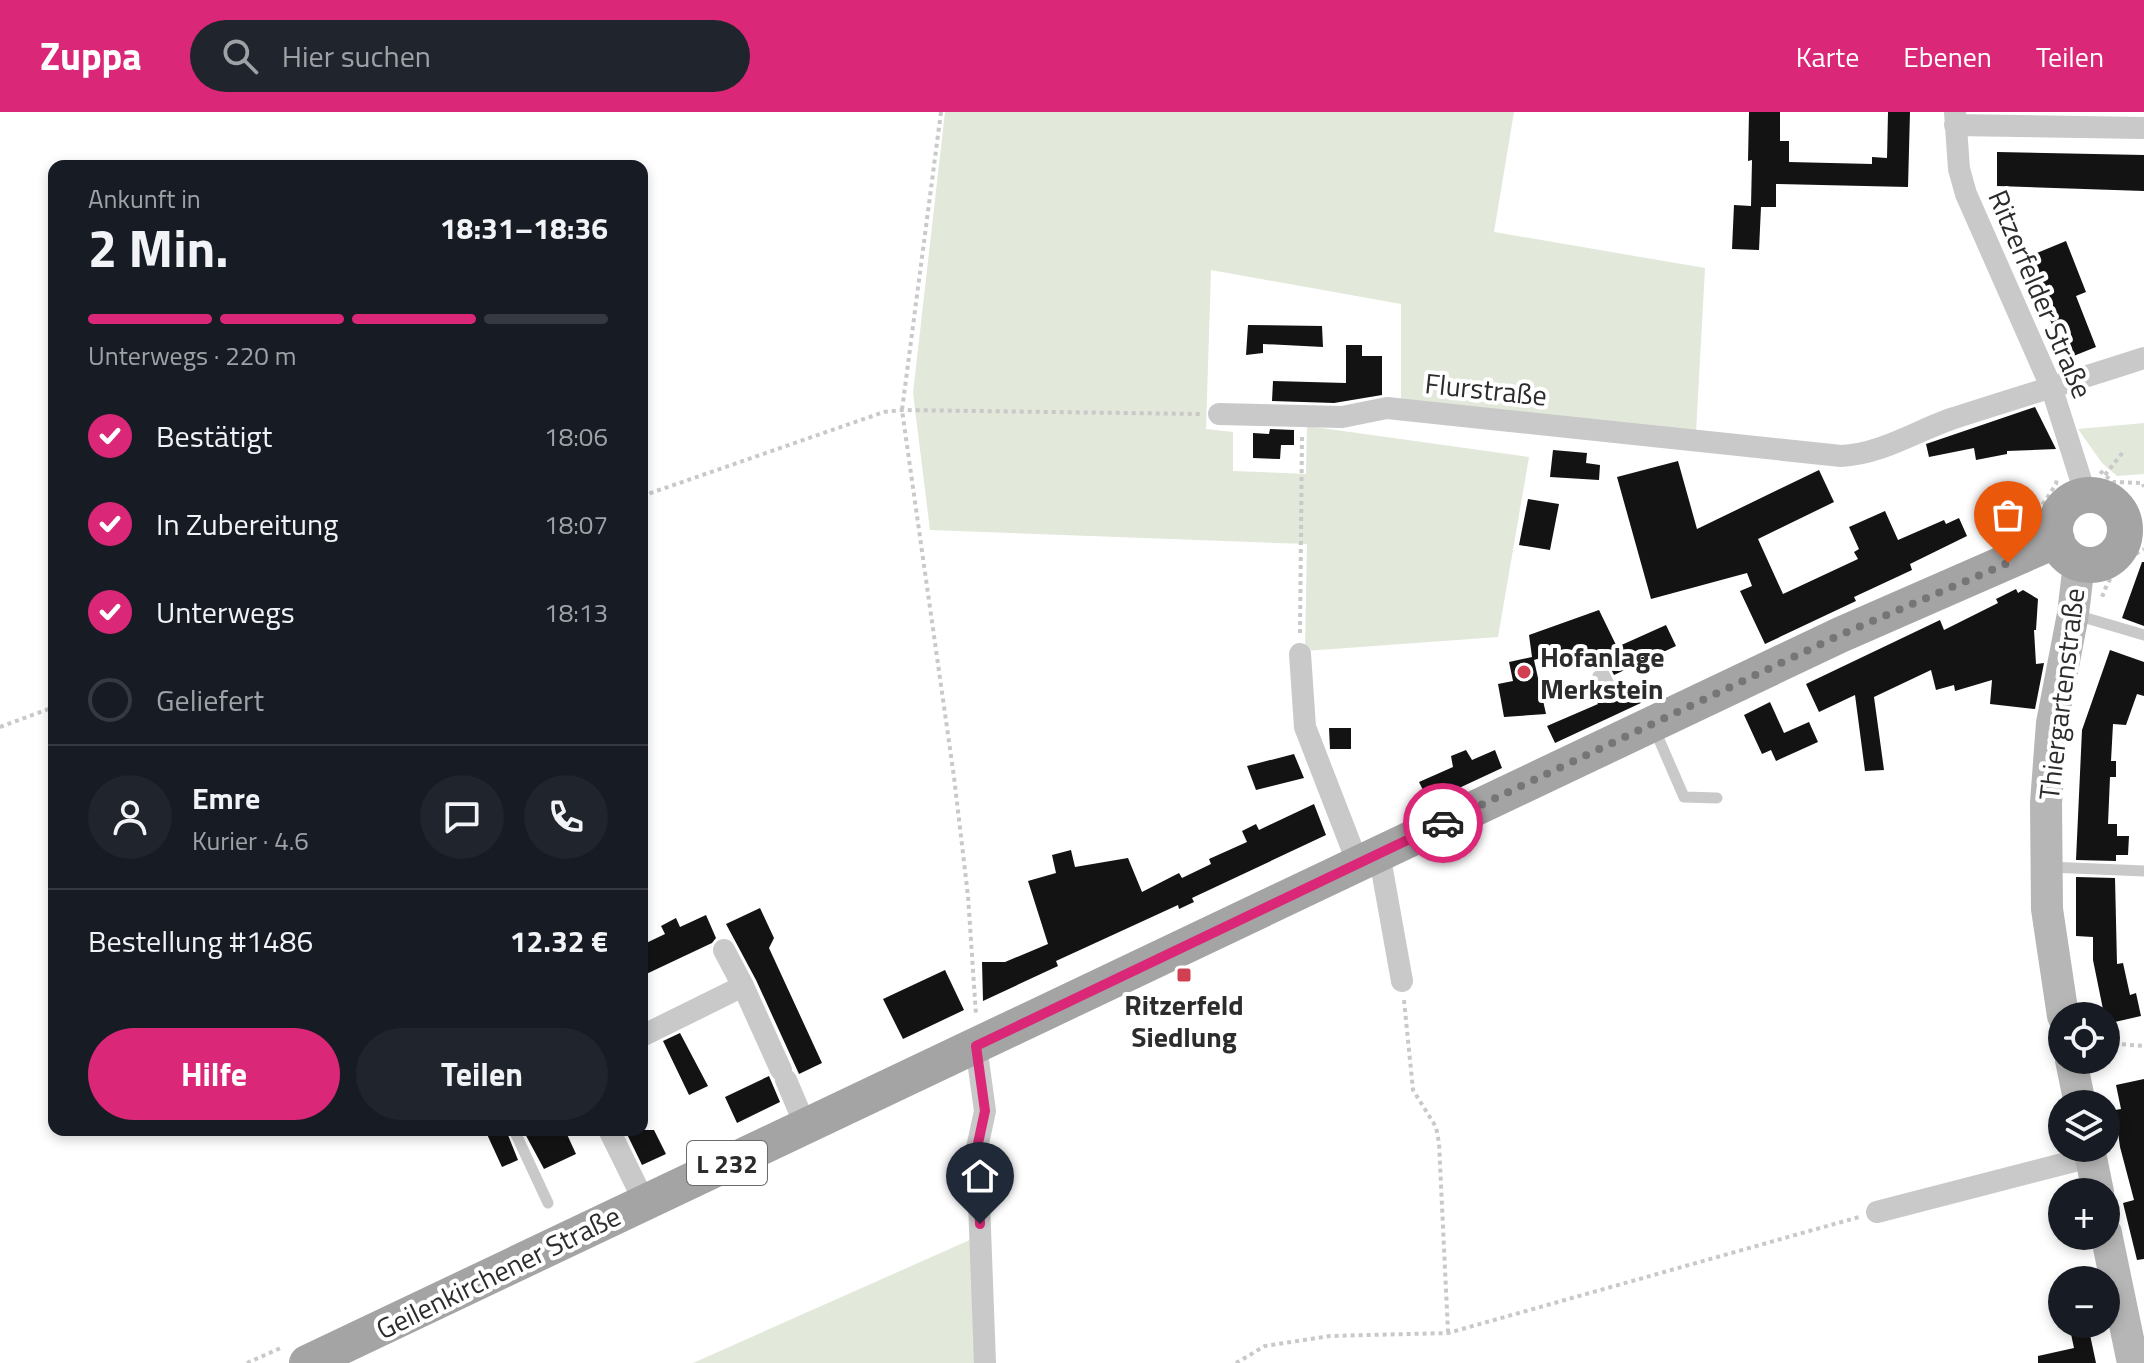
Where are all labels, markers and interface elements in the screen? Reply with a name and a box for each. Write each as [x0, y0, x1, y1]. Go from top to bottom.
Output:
search box [190, 20, 750, 92]
text: Zuppa [40, 27, 142, 85]
text: Hier suchen [282, 33, 431, 79]
icon: search [218, 34, 262, 78]
text: Karte [1796, 35, 1859, 78]
text: Ebenen [1903, 35, 1992, 78]
text: Teilen [2036, 35, 2104, 78]
text: Ankunft in [88, 179, 201, 218]
street label: Ritzerfelder Straße [1978, 183, 2104, 405]
text: 18:31–18:36 [440, 205, 608, 251]
text: 2 Min. [88, 208, 229, 287]
text: Unterwegs · 220 m [88, 336, 296, 375]
street label: Flurstraße [1423, 361, 1549, 417]
text: Bestätigt [156, 413, 272, 459]
icon: check [88, 414, 132, 458]
text: 18:06 [544, 417, 608, 456]
pin [1974, 481, 2042, 563]
icon: bag [1986, 493, 2030, 537]
text: In Zubereitung [156, 501, 339, 547]
icon: check [88, 502, 132, 546]
text: 18:07 [544, 505, 608, 544]
street label: Thiergartenstraße [2027, 585, 2095, 803]
text: Unterwegs [156, 589, 295, 635]
icon: check [88, 590, 132, 634]
text: 18:13 [544, 593, 608, 632]
place label: Hofanlage Merkstein [1540, 635, 1665, 710]
marker: Hofanlage Merkstein [1515, 663, 1533, 681]
text: Geliefert [156, 677, 264, 723]
button: person [88, 775, 172, 859]
text: Emre [192, 775, 260, 821]
button: chat [420, 775, 504, 859]
button: phone [524, 775, 608, 859]
courier [1403, 783, 1483, 863]
icon: car [1421, 801, 1465, 845]
text: Kurier · 4.6 [192, 821, 309, 860]
text: Bestellung #1486 [88, 918, 313, 964]
text: 12.32 € [510, 918, 608, 964]
marker: Ritzerfeld Siedlung [1175, 966, 1193, 984]
place label: Ritzerfeld Siedlung [1124, 983, 1244, 1058]
map controls [2048, 1002, 2120, 1338]
button: locate [2048, 1002, 2120, 1074]
button: Hilfe [88, 1028, 340, 1120]
button: Teilen [356, 1028, 608, 1120]
button: layers [2048, 1090, 2120, 1162]
road number: L 232 [687, 1141, 767, 1185]
pin [946, 1142, 1014, 1224]
icon: home [958, 1154, 1002, 1198]
button: + [2048, 1178, 2120, 1250]
street label: Geilenkirchener Straße [368, 1194, 628, 1350]
button: − [2048, 1266, 2120, 1338]

